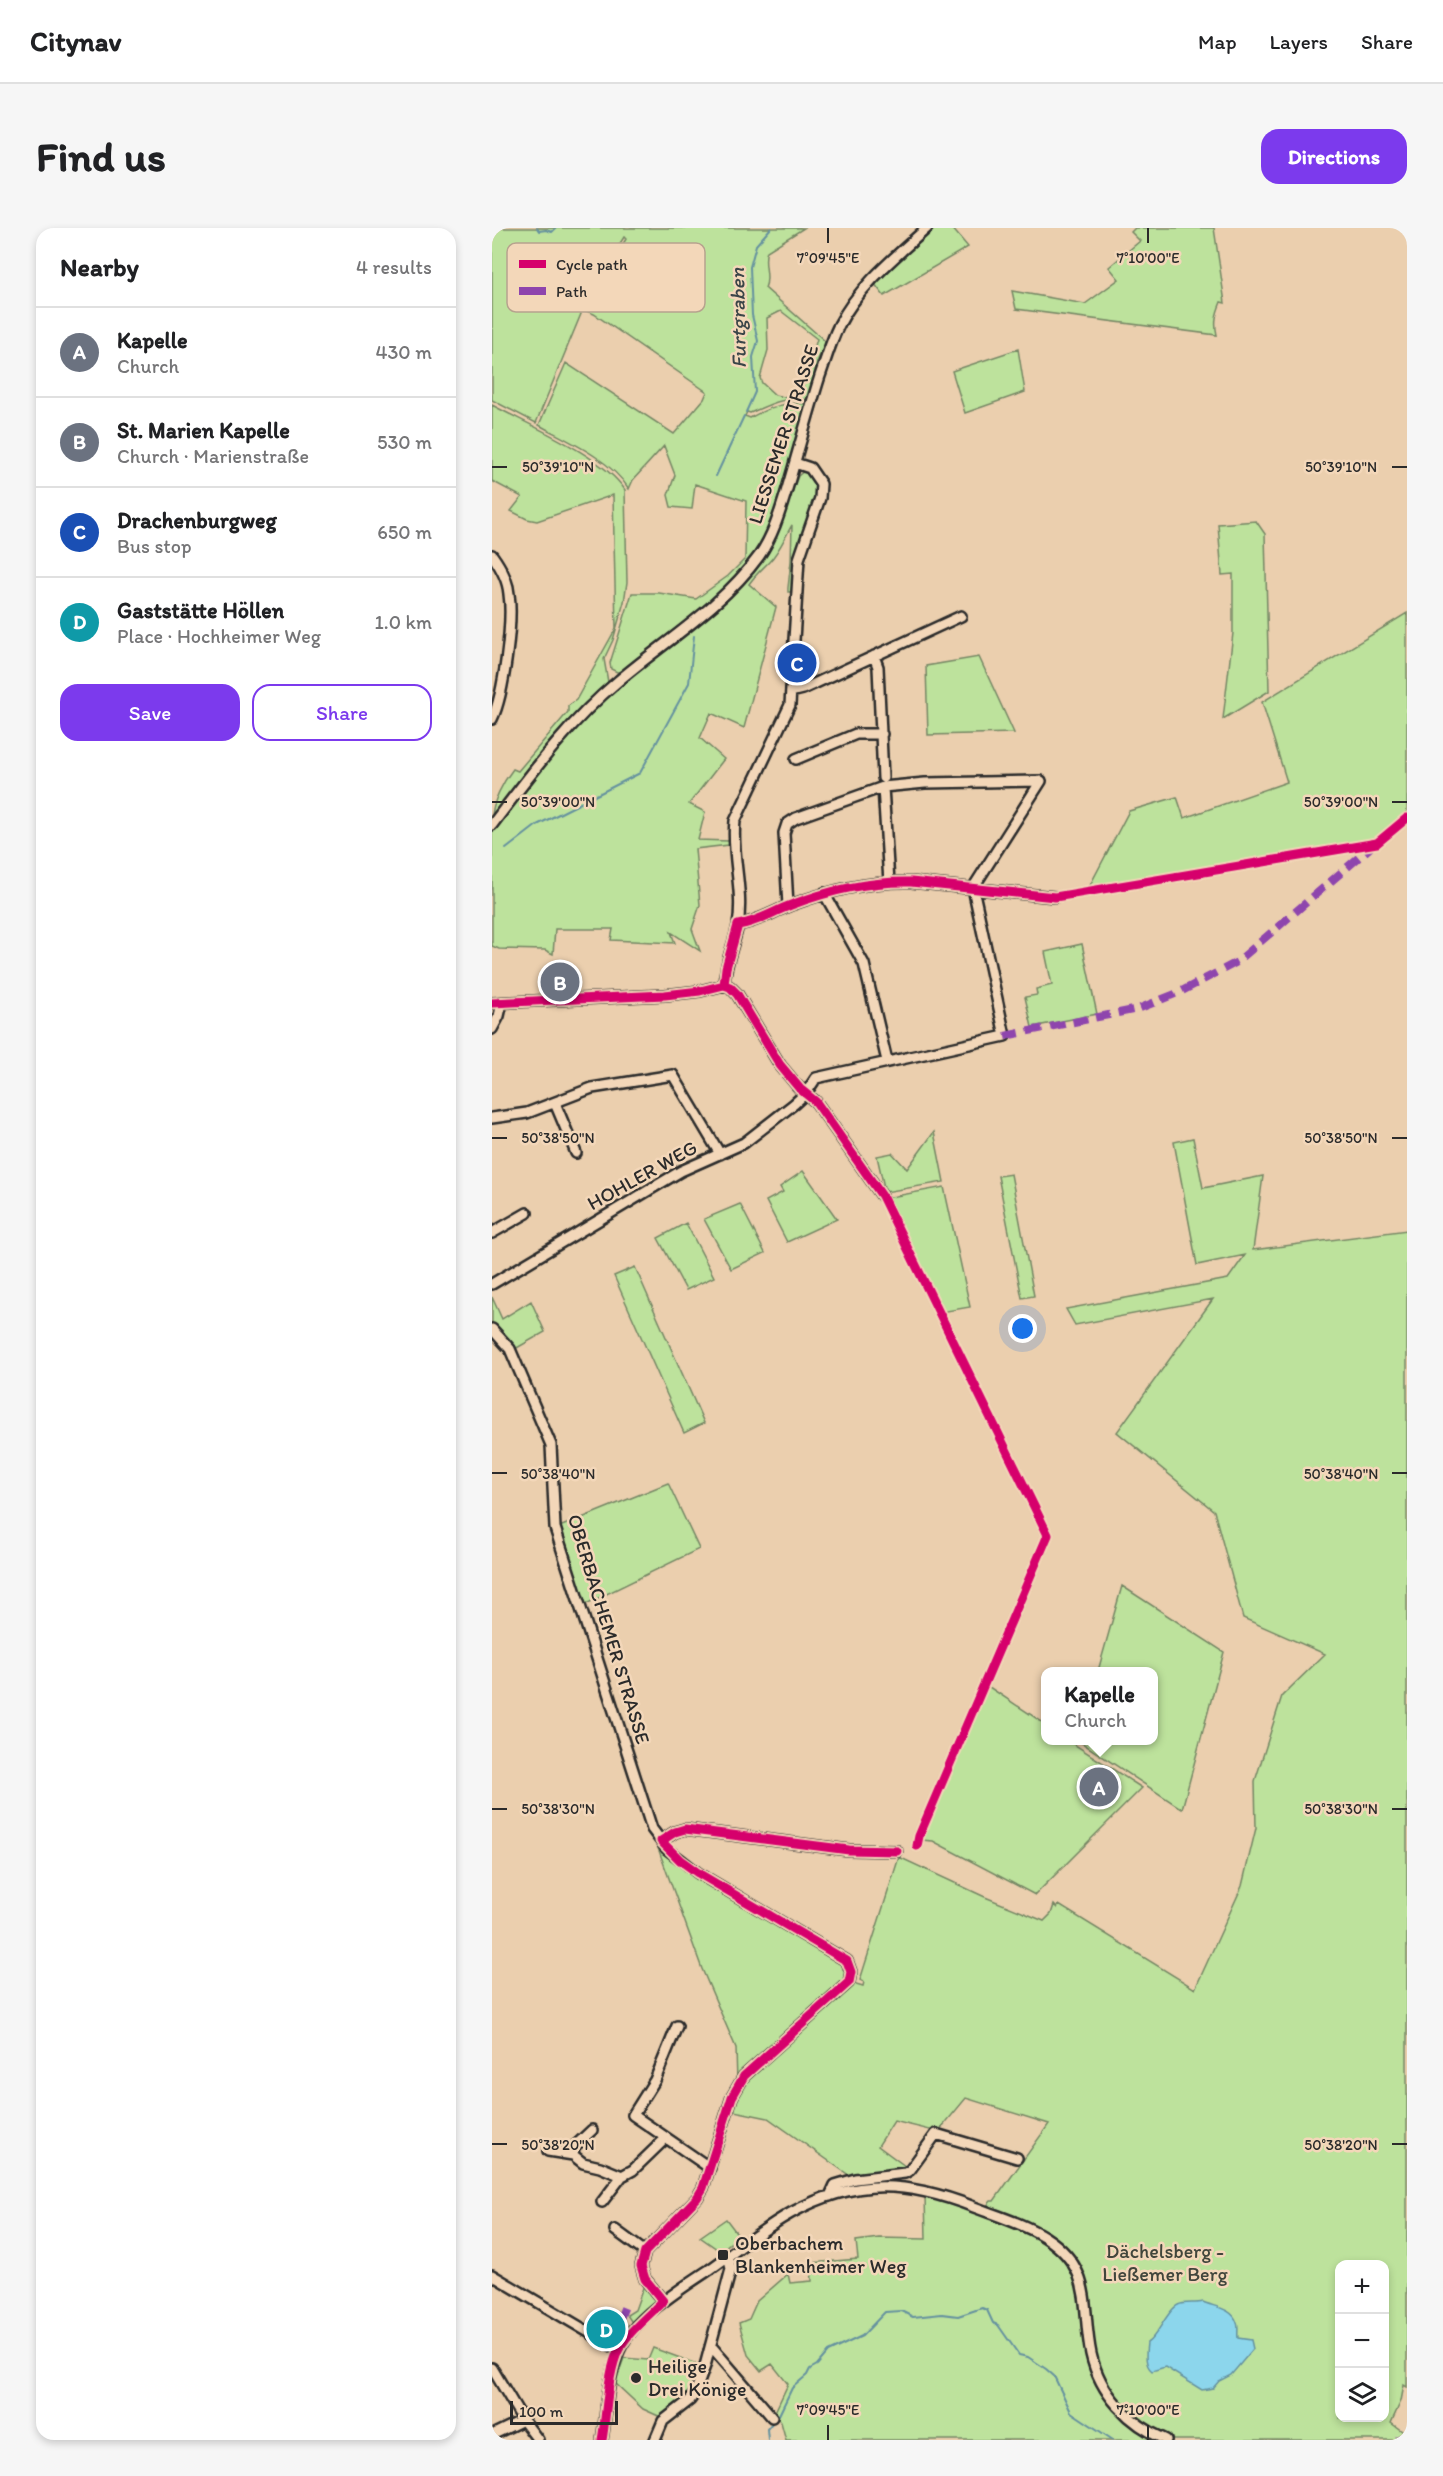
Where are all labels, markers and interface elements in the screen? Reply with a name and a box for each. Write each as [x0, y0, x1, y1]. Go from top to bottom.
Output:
text: Citynav [30, 24, 121, 58]
text: Map [1198, 29, 1237, 54]
text: Layers [1270, 29, 1328, 54]
text: Share [1361, 29, 1413, 54]
button: Directions [1261, 129, 1407, 184]
text: Find us [36, 131, 166, 182]
legend [507, 243, 705, 312]
text: 7°09'45"E [797, 249, 859, 267]
text: 7°10'00"E [1116, 249, 1180, 267]
text: Nearby [60, 251, 139, 283]
text: 4 results [356, 255, 432, 279]
text: Cycle path [556, 255, 628, 274]
water label: Furtgraben [724, 266, 751, 369]
text: Path [556, 282, 587, 301]
text: Kapelle [117, 327, 188, 354]
text: A [73, 340, 86, 364]
text: 430 m [375, 340, 432, 364]
street label: LIESSEMER STRASSE [743, 341, 823, 527]
text: Church [117, 354, 179, 378]
text: St. Marien Kapelle [117, 417, 290, 444]
text: B [73, 430, 86, 454]
text: 530 m [377, 430, 432, 454]
text: Church · Marienstraße [117, 444, 309, 468]
text: 50°39'10"N [522, 458, 594, 476]
text: 50°39'10"N [1305, 458, 1377, 476]
text: Drachenburgweg [117, 507, 277, 534]
text: C [73, 520, 86, 544]
text: 650 m [377, 520, 432, 544]
text: Bus stop [117, 534, 192, 558]
text: Gaststätte Höllen [117, 597, 284, 624]
text: D [73, 610, 86, 634]
text: 1.0 km [375, 610, 432, 634]
text: Place · Hochheimer Weg [117, 624, 321, 648]
pin: C [778, 640, 816, 686]
button: Save [60, 684, 240, 741]
button: Share [252, 684, 432, 741]
text: 50°39'00"N [521, 793, 595, 811]
text: 50°39'00"N [1304, 793, 1378, 811]
pin: B [540, 960, 580, 1005]
text: 50°38'50"N [521, 1129, 595, 1147]
text: 50°38'50"N [1304, 1129, 1378, 1147]
street label: HOHLER WEG [583, 1135, 701, 1215]
your location [1008, 1314, 1037, 1343]
text: 50°38'40"N [521, 1465, 595, 1483]
text: 50°38'40"N [1304, 1465, 1378, 1483]
street label: OBERBACHEMER STRASSE [563, 1511, 655, 1747]
popup [1041, 1667, 1158, 1745]
text: Kapelle [1064, 1681, 1135, 1708]
text: Church [1064, 1708, 1127, 1732]
pin: A [1080, 1764, 1118, 1810]
text: 50°38'30"N [521, 1800, 595, 1818]
text: 50°38'30"N [1304, 1800, 1378, 1818]
text: 50°38'20"N [521, 2136, 595, 2154]
text: 50°38'20"N [1304, 2136, 1378, 2154]
place label: Oberbachem Blankenheimer Weg [735, 2231, 907, 2278]
park label: Dächelsberg - Ließemer Berg [1102, 2239, 1229, 2286]
marker: Oberbachem Blankenheimer Weg [716, 2248, 730, 2262]
map controls [1335, 2260, 1389, 2422]
button: + [1335, 2260, 1389, 2314]
pin: D [586, 2306, 626, 2352]
button: − [1335, 2314, 1389, 2368]
place label: Heilige Drei Könige [648, 2354, 747, 2401]
button: layers [1335, 2368, 1389, 2422]
marker: Heilige Drei Könige [629, 2371, 643, 2385]
scale bar [510, 2398, 618, 2426]
text: 7°09'45"E [797, 2401, 859, 2419]
text: 7°10'00"E [1116, 2401, 1180, 2419]
text: 100 m [519, 2402, 563, 2421]

